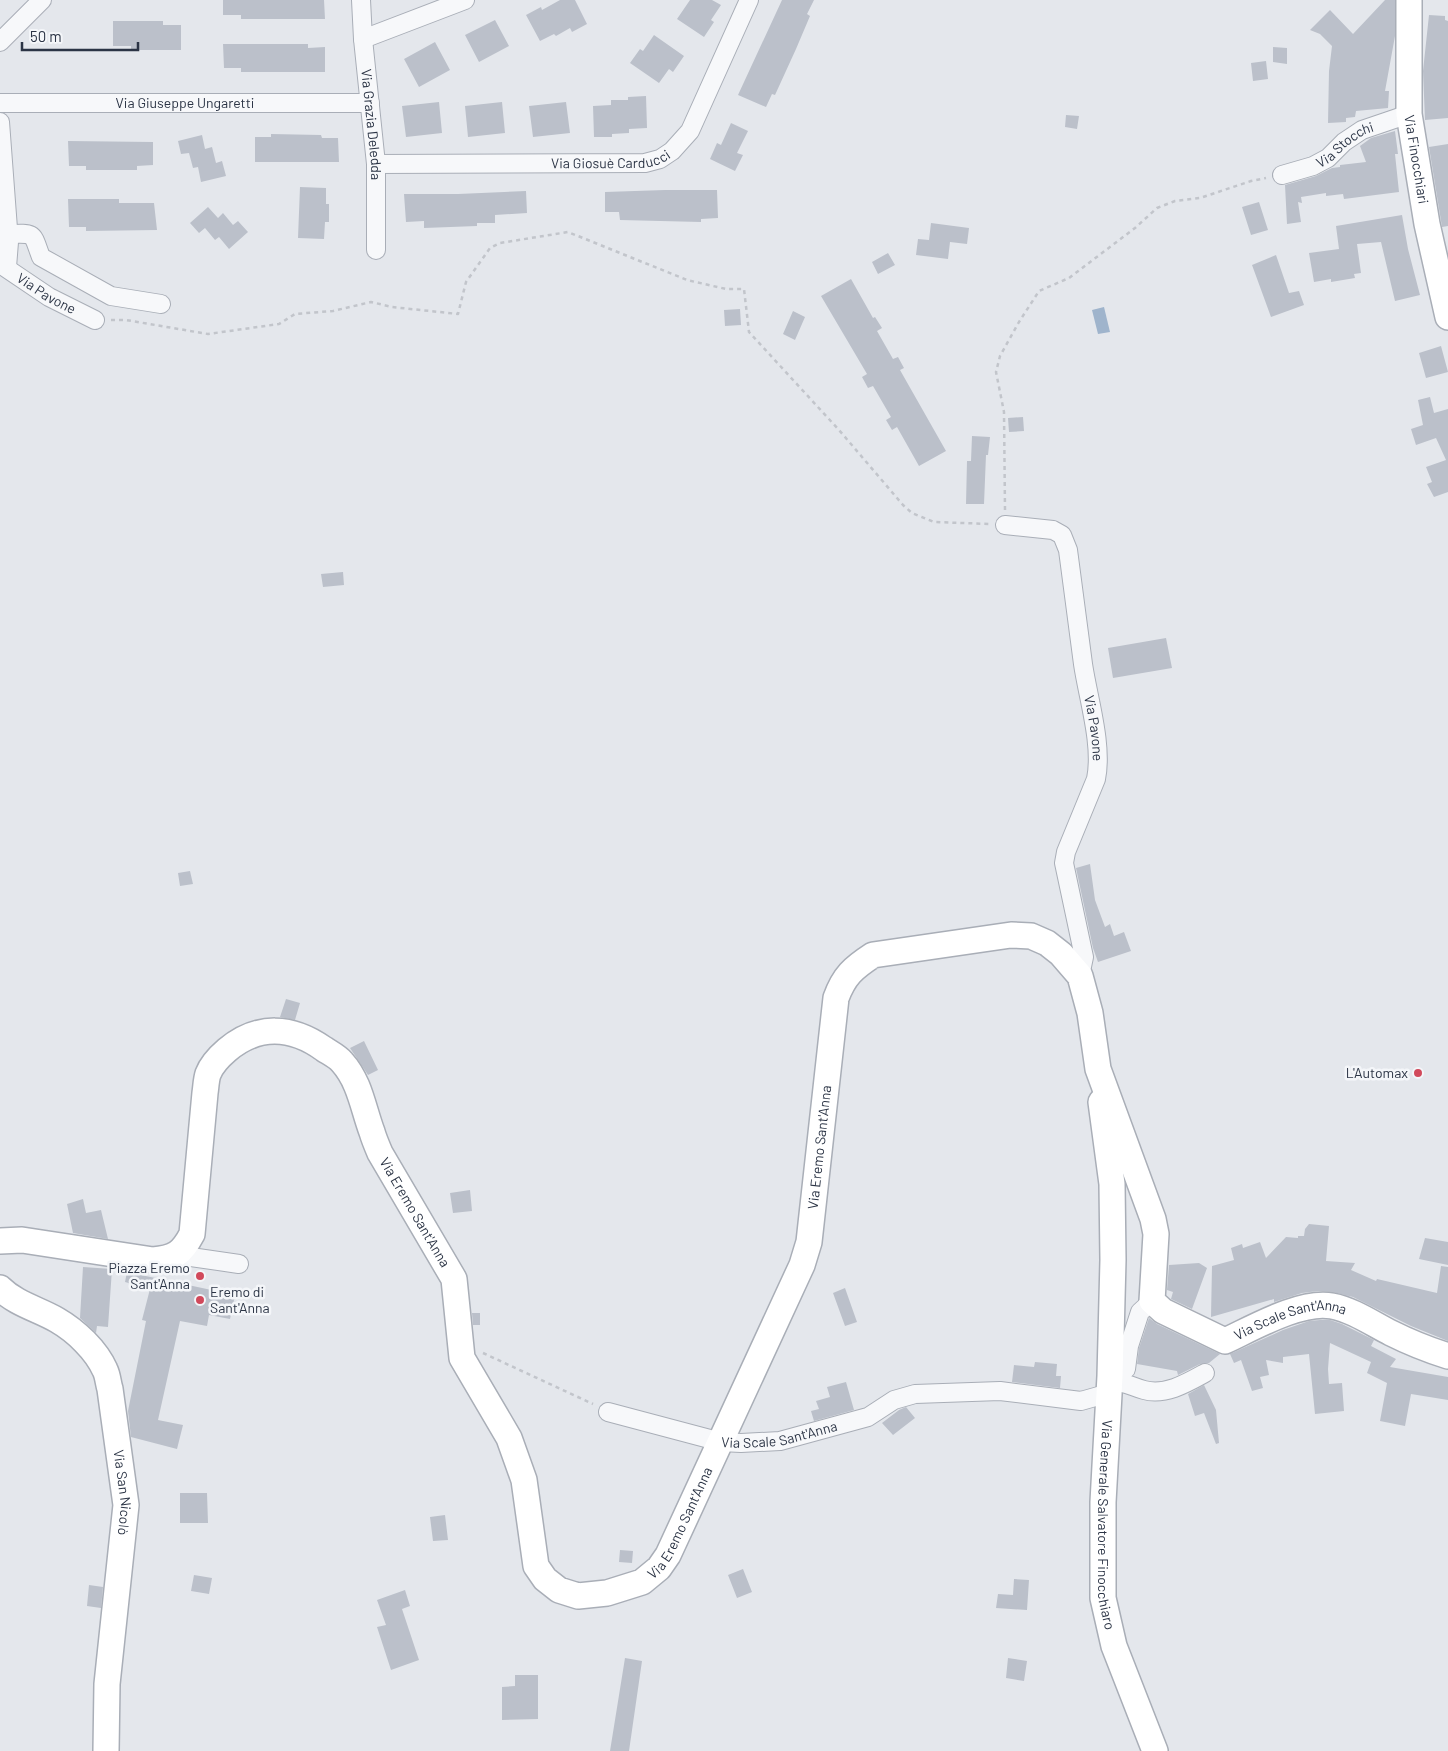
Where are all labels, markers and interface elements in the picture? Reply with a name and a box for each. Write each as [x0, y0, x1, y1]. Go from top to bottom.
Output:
scale bar [22, 20, 139, 52]
text: 50 m [30, 27, 62, 45]
street label: Via Grazia Deledda [358, 68, 385, 180]
street label: Via Giuseppe Ungaretti [116, 94, 254, 111]
street label: Via Finocchiari [1401, 114, 1433, 205]
street label: Via Stocchi [1313, 118, 1376, 171]
street label: Via Giosuè Carducci [551, 146, 673, 171]
street label: Via Pavone [14, 269, 79, 317]
street label: Via Pavone [1081, 694, 1107, 761]
place label: L'Automax [1346, 1064, 1408, 1081]
marker: L'Automax [1412, 1067, 1424, 1079]
street label: Via Eremo Sant'Anna [804, 1084, 834, 1210]
street label: Via Eremo Sant'Anna [376, 1154, 454, 1270]
place label: Piazza Eremo Sant'Anna [109, 1259, 190, 1292]
marker: Piazza Eremo Sant'Anna [194, 1270, 206, 1282]
place label: Eremo di Sant'Anna [210, 1283, 270, 1316]
marker: Eremo di Sant'Anna [194, 1294, 206, 1306]
street label: Via Scale Sant'Anna [1231, 1296, 1349, 1343]
street label: Via Scale Sant'Anna [721, 1417, 839, 1451]
street label: Via Generale Salvatore Finocchiaro [1095, 1419, 1119, 1631]
street label: Via San Nicolò [110, 1448, 135, 1536]
street label: Via Eremo Sant'Anna [644, 1464, 716, 1582]

